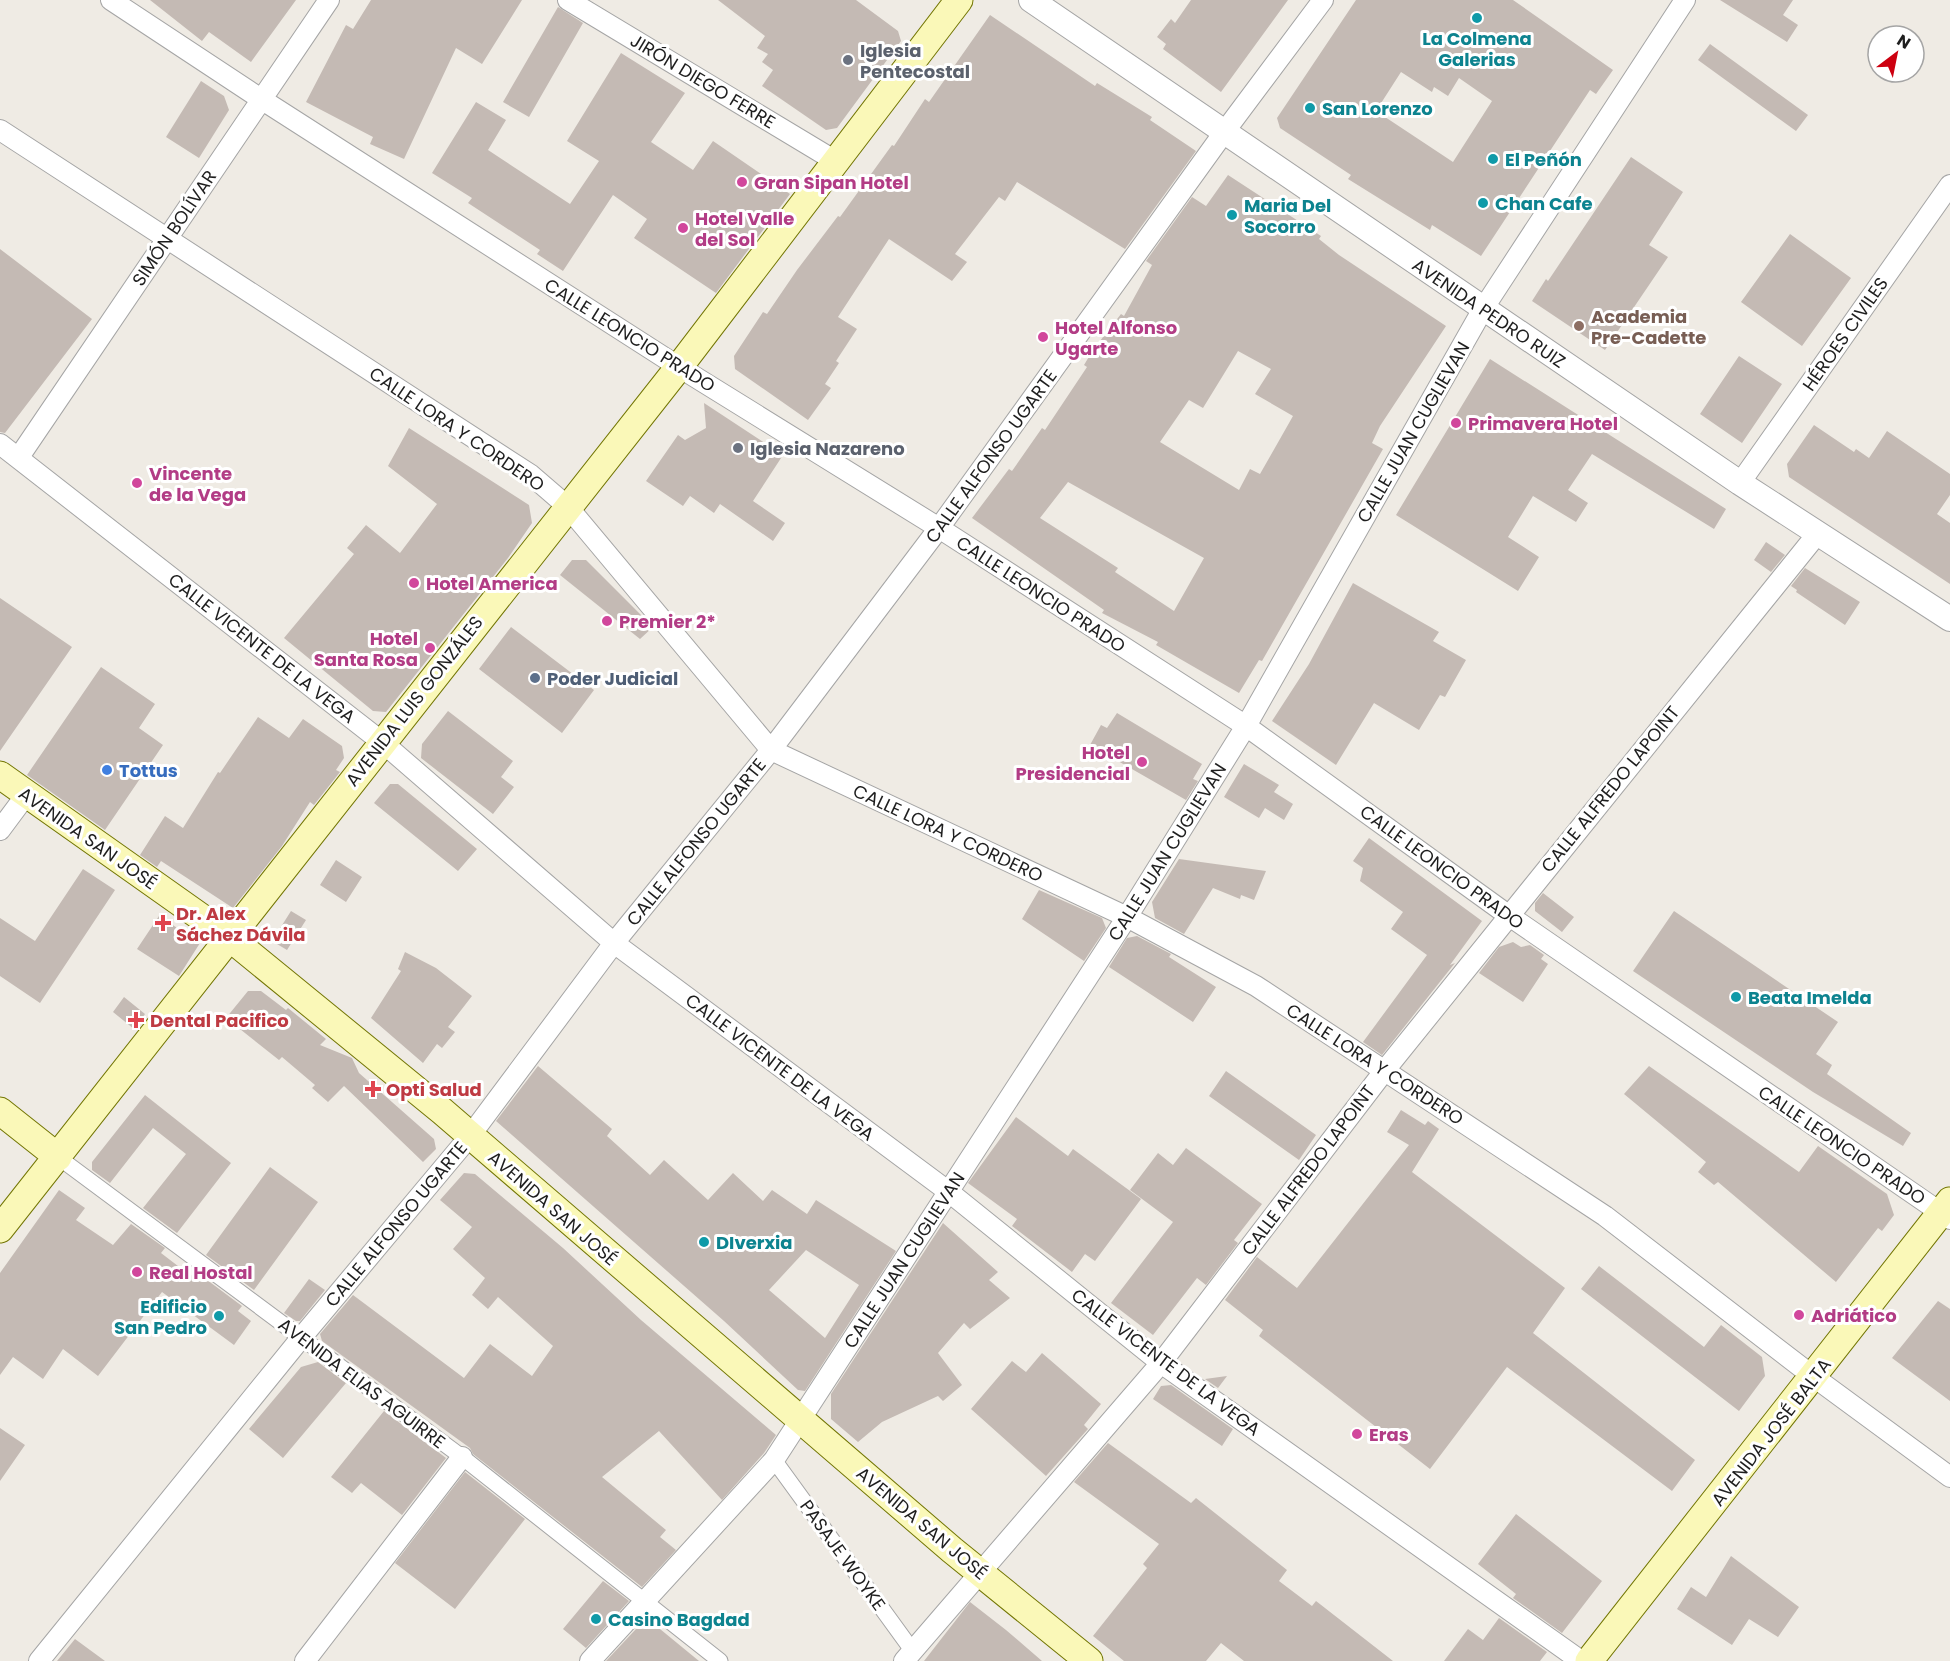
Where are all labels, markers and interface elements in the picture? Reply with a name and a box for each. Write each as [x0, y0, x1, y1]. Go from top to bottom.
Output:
marker: La Colmena Galerias [1470, 11, 1484, 25]
north arrow [1866, 24, 1926, 84]
place label: La Colmena Galerias [1422, 26, 1532, 72]
street label: JIRÓN DIEGO FERRE [626, 28, 780, 134]
text: N [1892, 29, 1915, 55]
place label: Iglesia Pentecostal [860, 38, 970, 84]
marker: Iglesia Pentecostal [841, 53, 855, 67]
place label: San Lorenzo [1322, 96, 1433, 121]
marker: San Lorenzo [1303, 101, 1317, 115]
place label: El Peñón [1505, 147, 1582, 172]
marker: El Peñón [1486, 152, 1500, 166]
street label: SIMÓN BOLÍVAR [126, 165, 222, 291]
place label: Gran Sipan Hotel [754, 170, 909, 195]
marker: Gran Sipan Hotel [735, 175, 749, 189]
place label: Chan Cafe [1495, 191, 1593, 216]
place label: Maria Del Socorro [1244, 193, 1331, 239]
marker: Chan Cafe [1476, 196, 1490, 210]
place label: Hotel Valle del Sol [695, 206, 794, 252]
marker: Maria Del Socorro [1225, 208, 1239, 222]
marker: Hotel Valle del Sol [676, 221, 690, 235]
street label: AVENIDA PEDRO RUIZ [1407, 252, 1571, 374]
street label: CALLE LEONCIO PRADO [540, 272, 720, 398]
street label: HÉROES CIVILES [1796, 272, 1894, 396]
place label: Academia Pre-Cadette [1591, 304, 1706, 350]
place label: Hotel Alfonso Ugarte [1055, 315, 1177, 361]
marker: Academia Pre-Cadette [1572, 319, 1586, 333]
marker: Hotel Alfonso Ugarte [1036, 330, 1050, 344]
street label: CALLE JUAN CUGLIEVAN [1351, 337, 1475, 527]
street label: CALLE LORA Y CORDERO [364, 361, 550, 497]
street label: CALLE ALFONSO UGARTE [919, 364, 1063, 548]
place label: Primavera Hotel [1468, 411, 1618, 436]
marker: Primavera Hotel [1449, 416, 1463, 430]
place label: Iglesia Nazareno [750, 436, 905, 461]
marker: Iglesia Nazareno [731, 441, 745, 455]
place label: Vincente de la Vega [149, 461, 246, 507]
marker: Vincente de la Vega [130, 476, 144, 490]
street label: CALLE LEONCIO PRADO [952, 530, 1130, 658]
street label: CALLE VICENTE DE LA VEGA [163, 567, 361, 729]
place label: Hotel America [426, 571, 558, 596]
marker: Hotel America [407, 576, 421, 590]
place label: Premier 2* [619, 609, 716, 634]
street label: AVENIDA LUIS GONZÁLES [339, 610, 489, 792]
marker: Premier 2* [600, 614, 614, 628]
place label: Hotel Santa Rosa [314, 626, 418, 672]
marker: Hotel Santa Rosa [423, 641, 437, 655]
place label: Poder Judicial [547, 666, 678, 691]
marker: Poder Judicial [528, 671, 542, 685]
street label: CALLE ALFREDO LAPOINT [1535, 700, 1685, 878]
place label: Hotel Presidencial [1015, 740, 1130, 786]
street label: CALLE ALFONSO UGARTE [620, 753, 772, 931]
marker: Hotel Presidencial [1135, 755, 1149, 769]
place label: Tottus [119, 758, 178, 783]
street label: CALLE JUAN CUGLIEVAN [1102, 758, 1232, 946]
marker: Tottus [100, 763, 114, 777]
street label: CALLE LORA Y CORDERO [849, 778, 1047, 888]
street label: AVENIDA SAN JOSÉ [14, 781, 162, 895]
street label: CALLE LEONCIO PRADO [1355, 799, 1529, 935]
place label: Dr. Alex Sáchez Dávila [176, 901, 306, 947]
marker: Dr. Alex Sáchez Dávila [154, 914, 172, 932]
place label: Beata Imelda [1748, 985, 1872, 1010]
street label: CALLE VICENTE DE LA VEGA [680, 988, 880, 1146]
marker: Beata Imelda [1729, 990, 1743, 1004]
street label: CALLE LORA Y CORDERO [1281, 997, 1469, 1131]
place label: Dental Pacifico [150, 1008, 289, 1033]
marker: Dental Pacifico [127, 1011, 145, 1029]
place label: Opti Salud [386, 1077, 482, 1102]
street label: CALLE ALFREDO LAPOINT [1235, 1079, 1381, 1260]
marker: Opti Salud [364, 1080, 382, 1098]
street label: CALLE LEONCIO PRADO [1753, 1080, 1931, 1210]
street label: CALLE ALFONSO UGARTE [319, 1136, 473, 1312]
street label: AVENIDA SAN JOSÉ [483, 1145, 623, 1271]
street label: CALLE JUAN CUGLIEVAN [838, 1167, 970, 1353]
place label: DIverxia [716, 1230, 793, 1255]
marker: DIverxia [697, 1235, 711, 1249]
place label: Real Hostal [149, 1260, 253, 1285]
marker: Real Hostal [130, 1265, 144, 1279]
street label: CALLE VICENTE DE LA VEGA [1066, 1283, 1266, 1441]
place label: Edificio San Pedro [114, 1294, 207, 1340]
place label: Adriático [1811, 1303, 1897, 1328]
marker: Adriático [1792, 1308, 1806, 1322]
marker: Edificio San Pedro [212, 1309, 226, 1323]
street label: AVENIDA ELIAS AGUIRRE [273, 1312, 451, 1454]
street label: AVENIDA JOSÉ BALTA [1705, 1353, 1837, 1511]
place label: Eras [1369, 1422, 1409, 1447]
marker: Eras [1350, 1427, 1364, 1441]
street label: AVENIDA SAN JOSÉ [851, 1461, 993, 1585]
street label: PASAJE WOYKE [794, 1495, 892, 1615]
place label: Casino Bagdad [608, 1607, 750, 1632]
marker: Casino Bagdad [589, 1612, 603, 1626]

